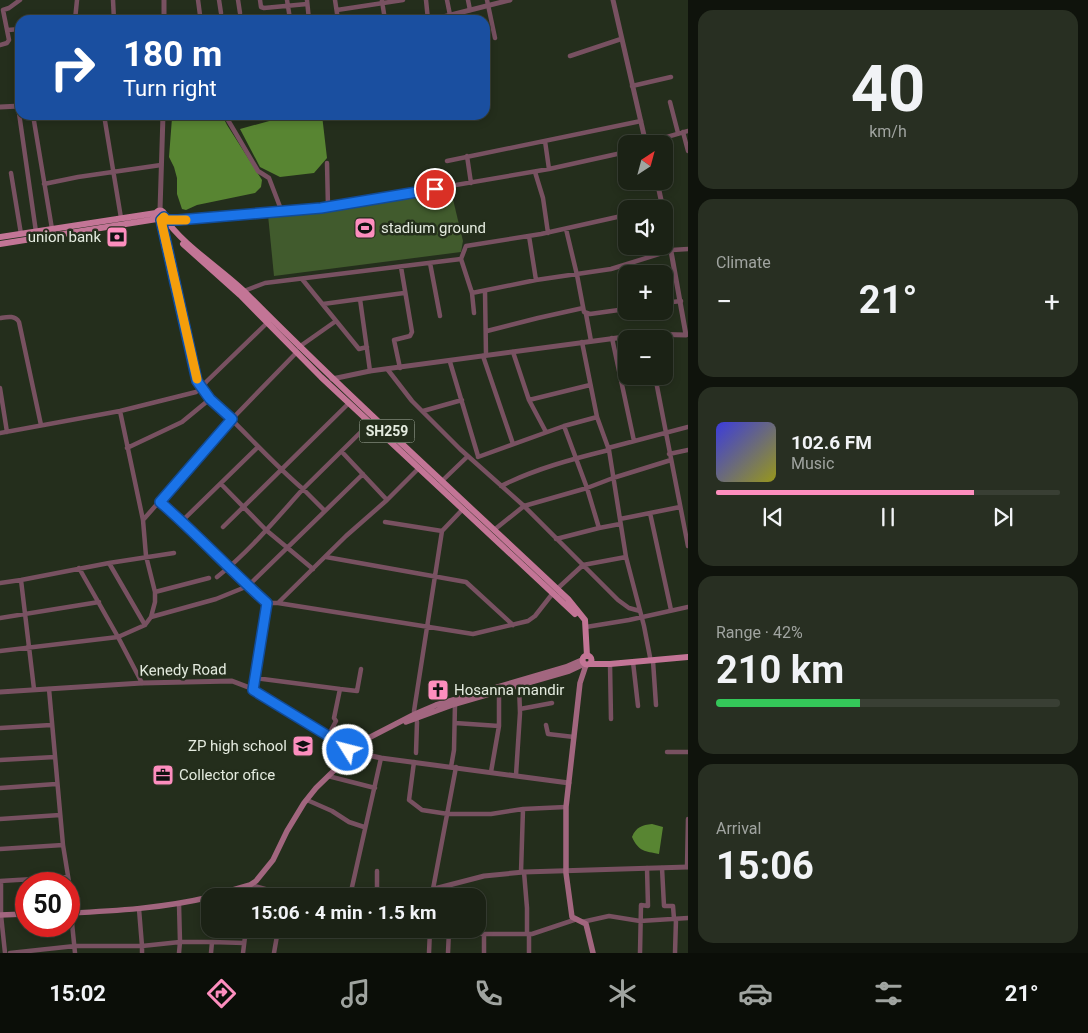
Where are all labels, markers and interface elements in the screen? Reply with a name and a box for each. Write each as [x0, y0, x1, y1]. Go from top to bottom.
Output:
text: 180 m [123, 34, 222, 75]
icon: right [40, 35, 105, 100]
text: 40 [851, 51, 925, 127]
text: Turn right [123, 76, 217, 101]
text: km/h [869, 122, 907, 141]
north arrow [618, 135, 672, 190]
map controls [618, 135, 673, 385]
pin [414, 168, 456, 210]
icon: arrive [421, 175, 449, 203]
button: sound [618, 200, 673, 255]
sports icon: stadium ground [353, 216, 377, 240]
place label: stadium ground [381, 219, 486, 237]
bank icon: union bank [105, 225, 129, 249]
place label: union bank [28, 228, 101, 246]
text: Climate [716, 253, 771, 272]
button: + [618, 265, 673, 320]
text: 21° [859, 278, 917, 322]
text: − [716, 285, 732, 318]
text: + [1044, 285, 1060, 318]
button: − [618, 330, 673, 385]
road number: SH259 [360, 420, 414, 442]
text: 102.6 FM [791, 431, 872, 454]
text: Music [791, 454, 834, 473]
icon: previous [759, 503, 787, 531]
icon: pause [874, 503, 902, 531]
icon: next [989, 503, 1017, 531]
text: Range · 42% [716, 623, 803, 642]
text: 210 km [716, 648, 844, 692]
street label: Kenedy Road [139, 660, 227, 680]
church icon: Hosanna mandir [426, 678, 450, 702]
place label: Hosanna mandir [454, 681, 564, 699]
position arrow [321, 723, 373, 775]
school or university icon: ZP high school [291, 734, 315, 758]
place label: ZP high school [188, 737, 287, 755]
office icon: Collector ofice [151, 763, 175, 787]
place label: Collector ofice [179, 766, 275, 784]
text: Arrival [716, 819, 761, 838]
text: 15:06 [716, 844, 814, 888]
speed limit sign: 50 [15, 872, 80, 937]
text: 15:06 · 4 min · 1.5 km [251, 901, 436, 924]
icon: directions [204, 976, 239, 1011]
icon: music [338, 976, 373, 1011]
icon: phone [471, 976, 506, 1011]
icon: climate [605, 976, 640, 1011]
icon: car [738, 976, 773, 1011]
icon: filters [871, 976, 906, 1011]
text: 15:02 [49, 981, 106, 1006]
text: 21° [1005, 981, 1039, 1006]

